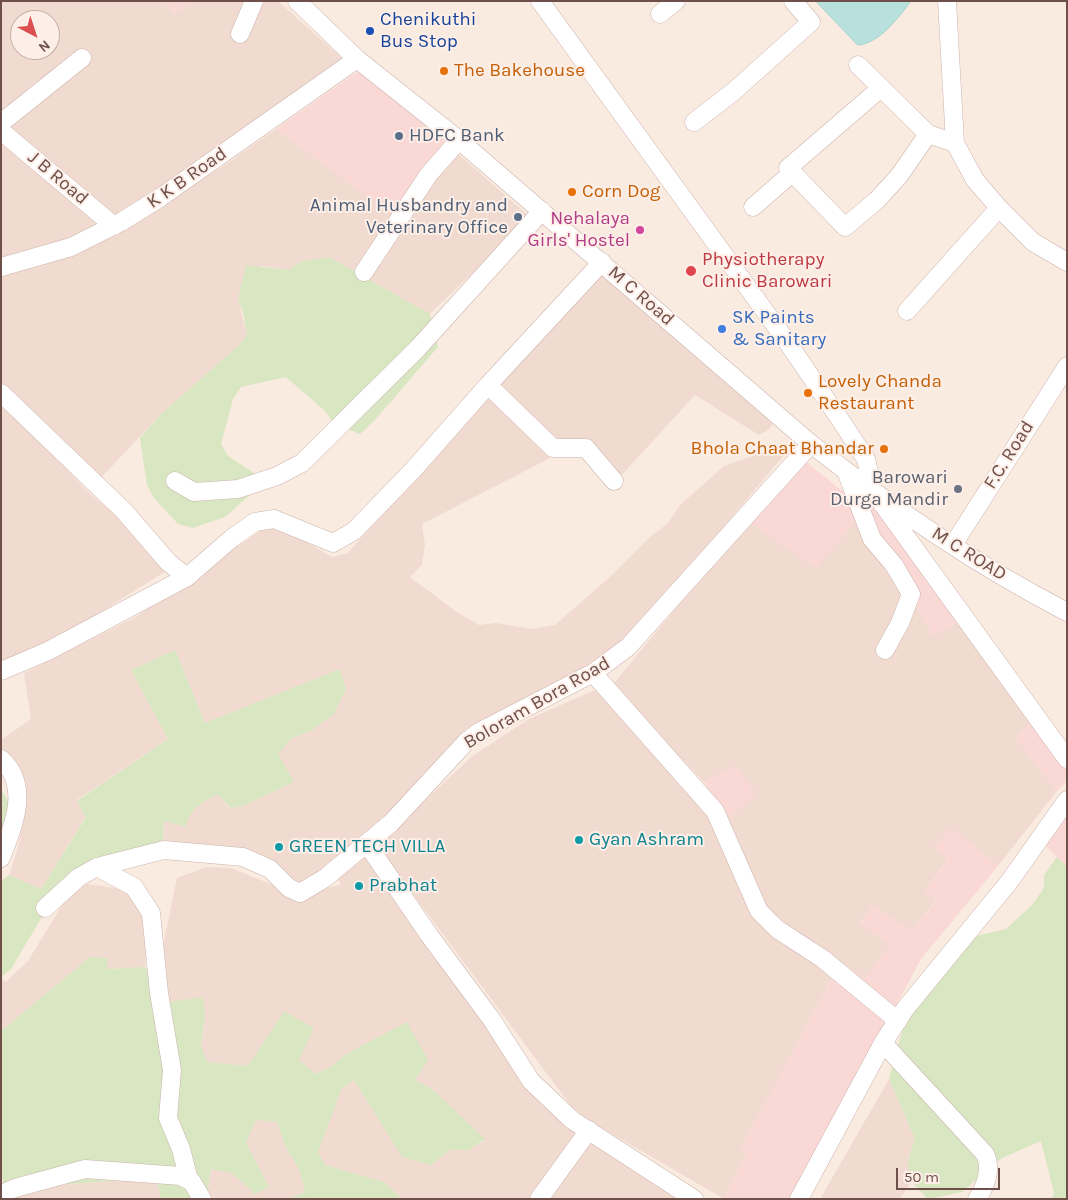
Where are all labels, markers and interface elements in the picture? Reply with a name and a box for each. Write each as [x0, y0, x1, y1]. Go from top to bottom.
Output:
place label: Chenikuthi Bus Stop [380, 9, 476, 53]
north arrow [10, 10, 60, 60]
marker: Chenikuthi Bus Stop [364, 25, 376, 37]
text: N [35, 36, 54, 56]
place label: The Bakehouse [454, 60, 585, 82]
marker: The Bakehouse [438, 65, 450, 77]
place label: HDFC Bank [409, 125, 505, 147]
marker: HDFC Bank [393, 130, 405, 142]
street label: K K B Road [143, 142, 231, 214]
street label: J B Road [23, 146, 93, 210]
place label: Corn Dog [582, 181, 661, 203]
marker: Corn Dog [566, 186, 578, 198]
place label: Animal Husbandry and Veterinary Office [310, 195, 508, 239]
place label: Nehalaya Girls' Hostel [528, 208, 630, 252]
marker: Animal Husbandry and Veterinary Office [512, 211, 524, 223]
marker: Nehalaya Girls' Hostel [634, 224, 646, 236]
place label: Physiotherapy Clinic Barowari [702, 249, 832, 293]
street label: M C Road [603, 261, 679, 331]
marker: Physiotherapy Clinic Barowari [684, 264, 698, 278]
place label: SK Paints & Sanitary [732, 307, 826, 351]
marker: SK Paints & Sanitary [716, 323, 728, 335]
place label: Lovely Chanda Restaurant [818, 371, 942, 415]
marker: Lovely Chanda Restaurant [802, 387, 814, 399]
street label: F.C. Road [979, 416, 1039, 494]
place label: Bhola Chaat Bhandar [691, 438, 874, 460]
marker: Bhola Chaat Bhandar [878, 443, 890, 455]
place label: Barowari Durga Mandir [830, 467, 948, 511]
marker: Barowari Durga Mandir [952, 483, 964, 495]
street label: M C ROAD [927, 522, 1011, 586]
street label: Boloram Bora Road [460, 652, 614, 754]
place label: Gyan Ashram [589, 829, 704, 851]
marker: Gyan Ashram [573, 834, 585, 846]
place label: GREEN TECH VILLA [289, 836, 445, 858]
marker: GREEN TECH VILLA [273, 841, 285, 853]
place label: Prabhat [369, 875, 437, 897]
marker: Prabhat [353, 880, 365, 892]
scale bar [898, 1158, 1002, 1190]
text: 50 m [904, 1168, 939, 1186]

